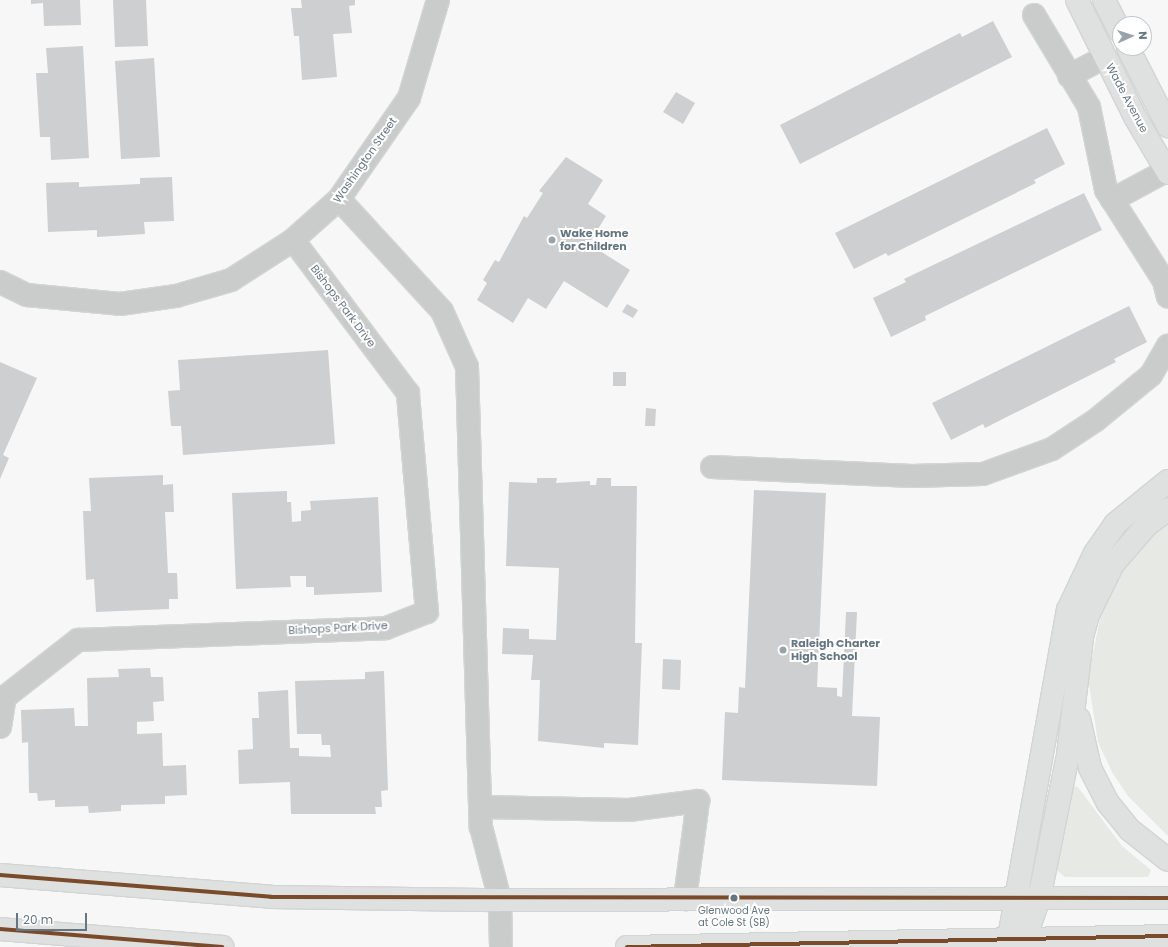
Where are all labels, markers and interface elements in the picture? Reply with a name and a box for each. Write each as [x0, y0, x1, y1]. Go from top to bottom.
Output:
north arrow [1112, 16, 1152, 56]
text: N [1135, 31, 1151, 40]
street label: Wade Avenue [1103, 61, 1151, 135]
street label: Washington Street [331, 115, 399, 205]
place label: Wake Home for Children [560, 227, 628, 253]
marker: Wake Home for Children [547, 235, 557, 245]
street label: Bishops Park Drive [308, 262, 378, 350]
street label: Bishops Park Drive [288, 619, 388, 637]
place label: Raleigh Charter High School [791, 637, 880, 663]
marker: Raleigh Charter High School [778, 645, 788, 655]
marker: Glenwood Ave at Cole St (SB) [729, 893, 739, 903]
place label: Glenwood Ave at Cole St (SB) [698, 904, 770, 928]
scale bar [18, 905, 89, 931]
text: 20 m [23, 911, 53, 928]

